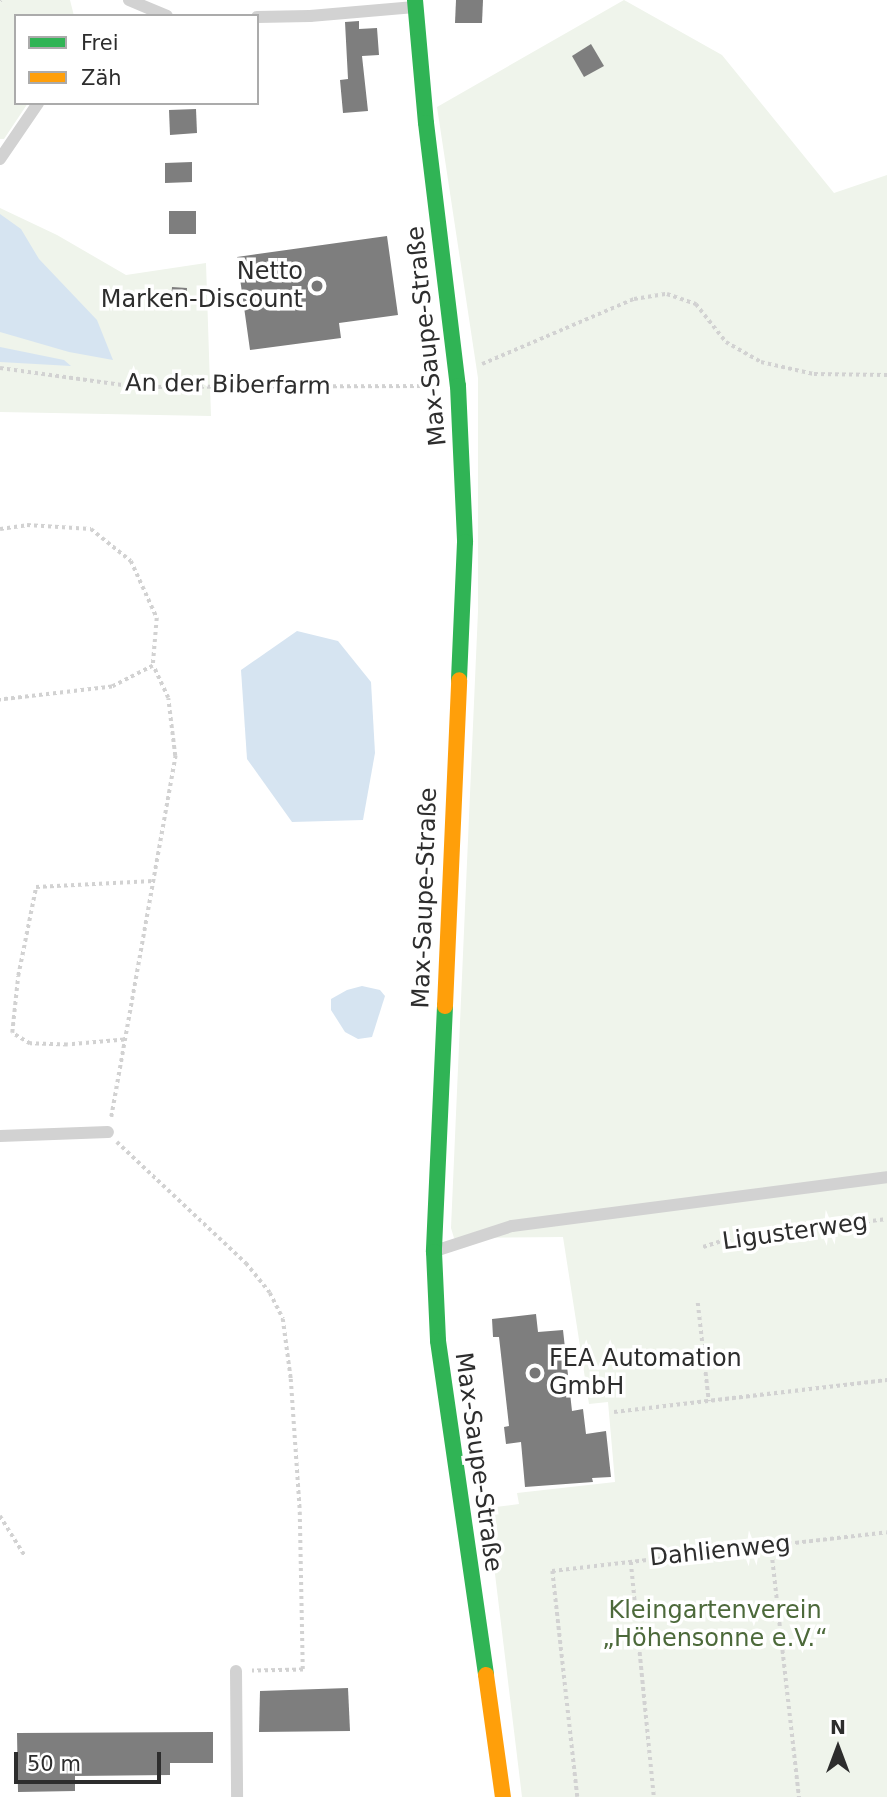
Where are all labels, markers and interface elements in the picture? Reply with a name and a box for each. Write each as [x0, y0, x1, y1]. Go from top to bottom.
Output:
legend [14, 14, 259, 105]
text: Frei [81, 31, 118, 55]
text: Zäh [81, 66, 122, 90]
street label: Max-Saupe-Straße [401, 225, 453, 447]
place label: Netto Marken-Discount [101, 258, 303, 314]
marker: Netto Marken-Discount [309, 278, 325, 294]
street label: An der Biberfarm [125, 369, 331, 401]
street label: Max-Saupe-Straße [407, 787, 443, 1009]
street label: Ligusterweg [720, 1208, 870, 1256]
place label: FEA Automation GmbH [549, 1345, 742, 1401]
street label: Max-Saupe-Straße [448, 1350, 508, 1574]
marker: FEA Automation GmbH [527, 1365, 543, 1381]
street label: Dahlienweg [648, 1529, 792, 1573]
park label: Kleingartenverein „Höhensonne e.V.“ [602, 1597, 828, 1653]
north arrow [803, 1713, 873, 1783]
text: N [830, 1716, 846, 1738]
scale bar [18, 1738, 164, 1782]
text: 50 m [27, 1752, 81, 1776]

